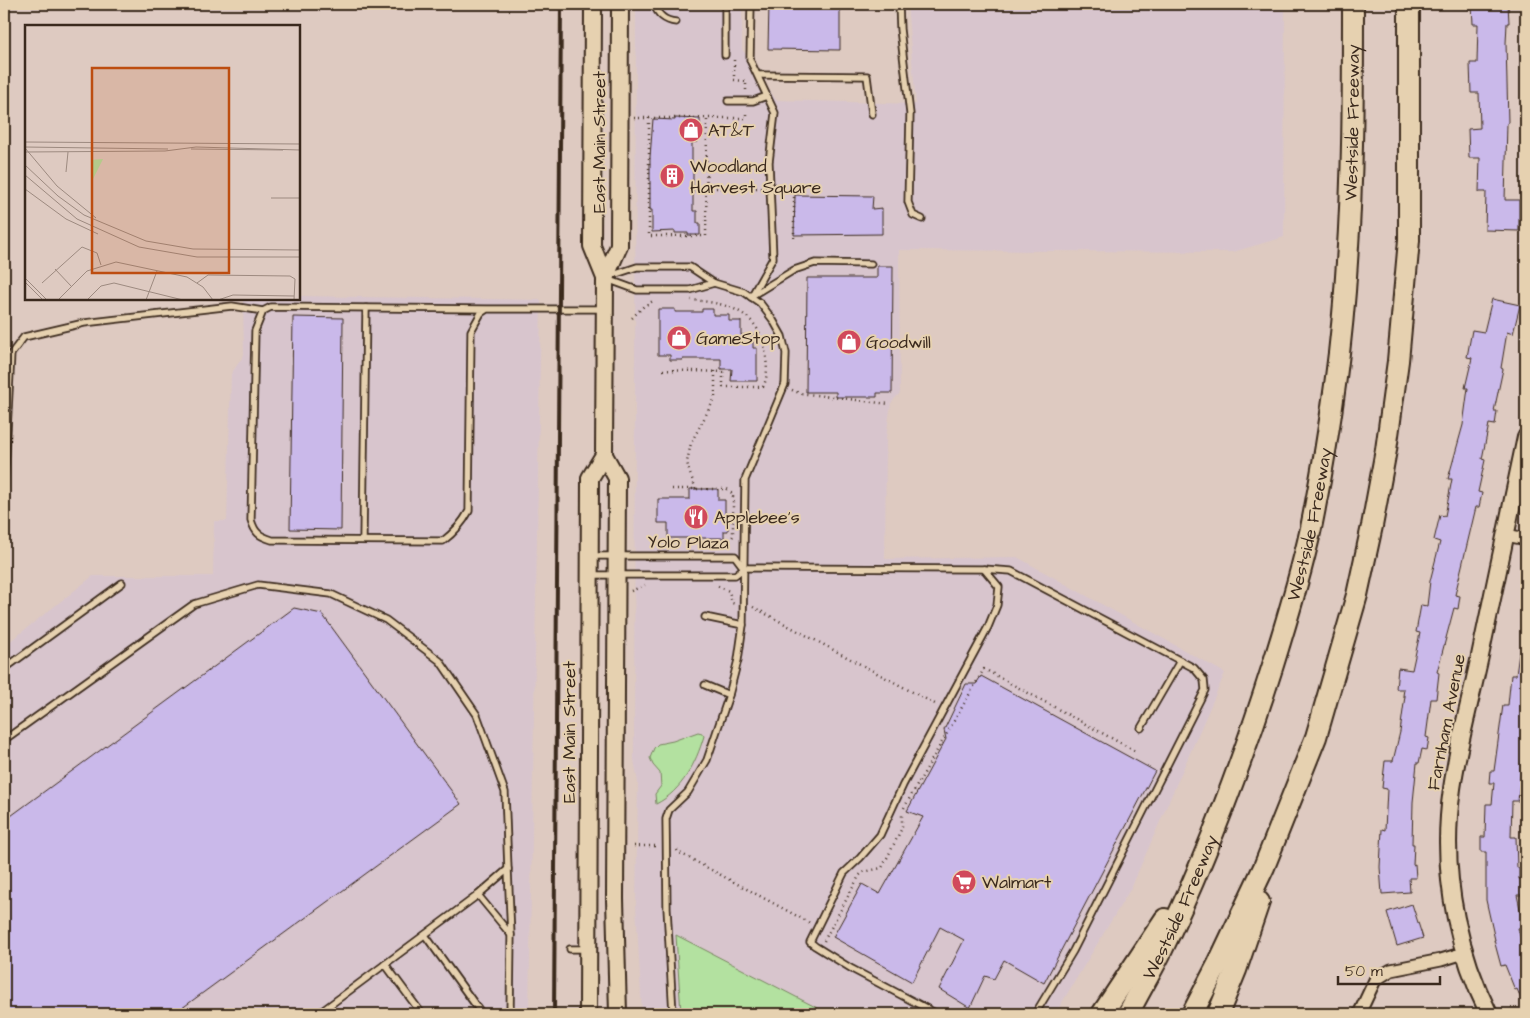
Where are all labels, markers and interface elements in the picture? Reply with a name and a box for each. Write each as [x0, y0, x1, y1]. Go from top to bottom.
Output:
inset map [25, 25, 300, 300]
street label: Westside Freeway [1338, 44, 1367, 201]
street label: East Main Street [587, 70, 612, 213]
shop icon: AT&T [678, 117, 704, 143]
place label: AT&T [708, 118, 755, 143]
place label: Woodland Harvest Square [690, 154, 822, 200]
building icon: Woodland Harvest Square [659, 163, 685, 189]
shop icon: GameStop [666, 325, 692, 351]
place label: GameStop [696, 326, 780, 351]
shop icon: Goodwill [836, 329, 862, 355]
place label: Goodwill [866, 330, 931, 355]
street label: Westside Freeway [1281, 446, 1339, 604]
restaurant icon: Applebee's [683, 504, 709, 530]
place label: Applebee's [714, 505, 800, 530]
street label: Yolo Plaza [647, 529, 729, 556]
street label: Farnham Avenue [1421, 652, 1472, 792]
street label: East Main Street [557, 660, 582, 803]
street label: Westside Freeway [1137, 831, 1225, 984]
supermarket icon: Walmart [951, 869, 977, 895]
place label: Walmart [982, 870, 1052, 895]
scale bar [1338, 953, 1440, 985]
text: 50 m [1345, 961, 1383, 982]

